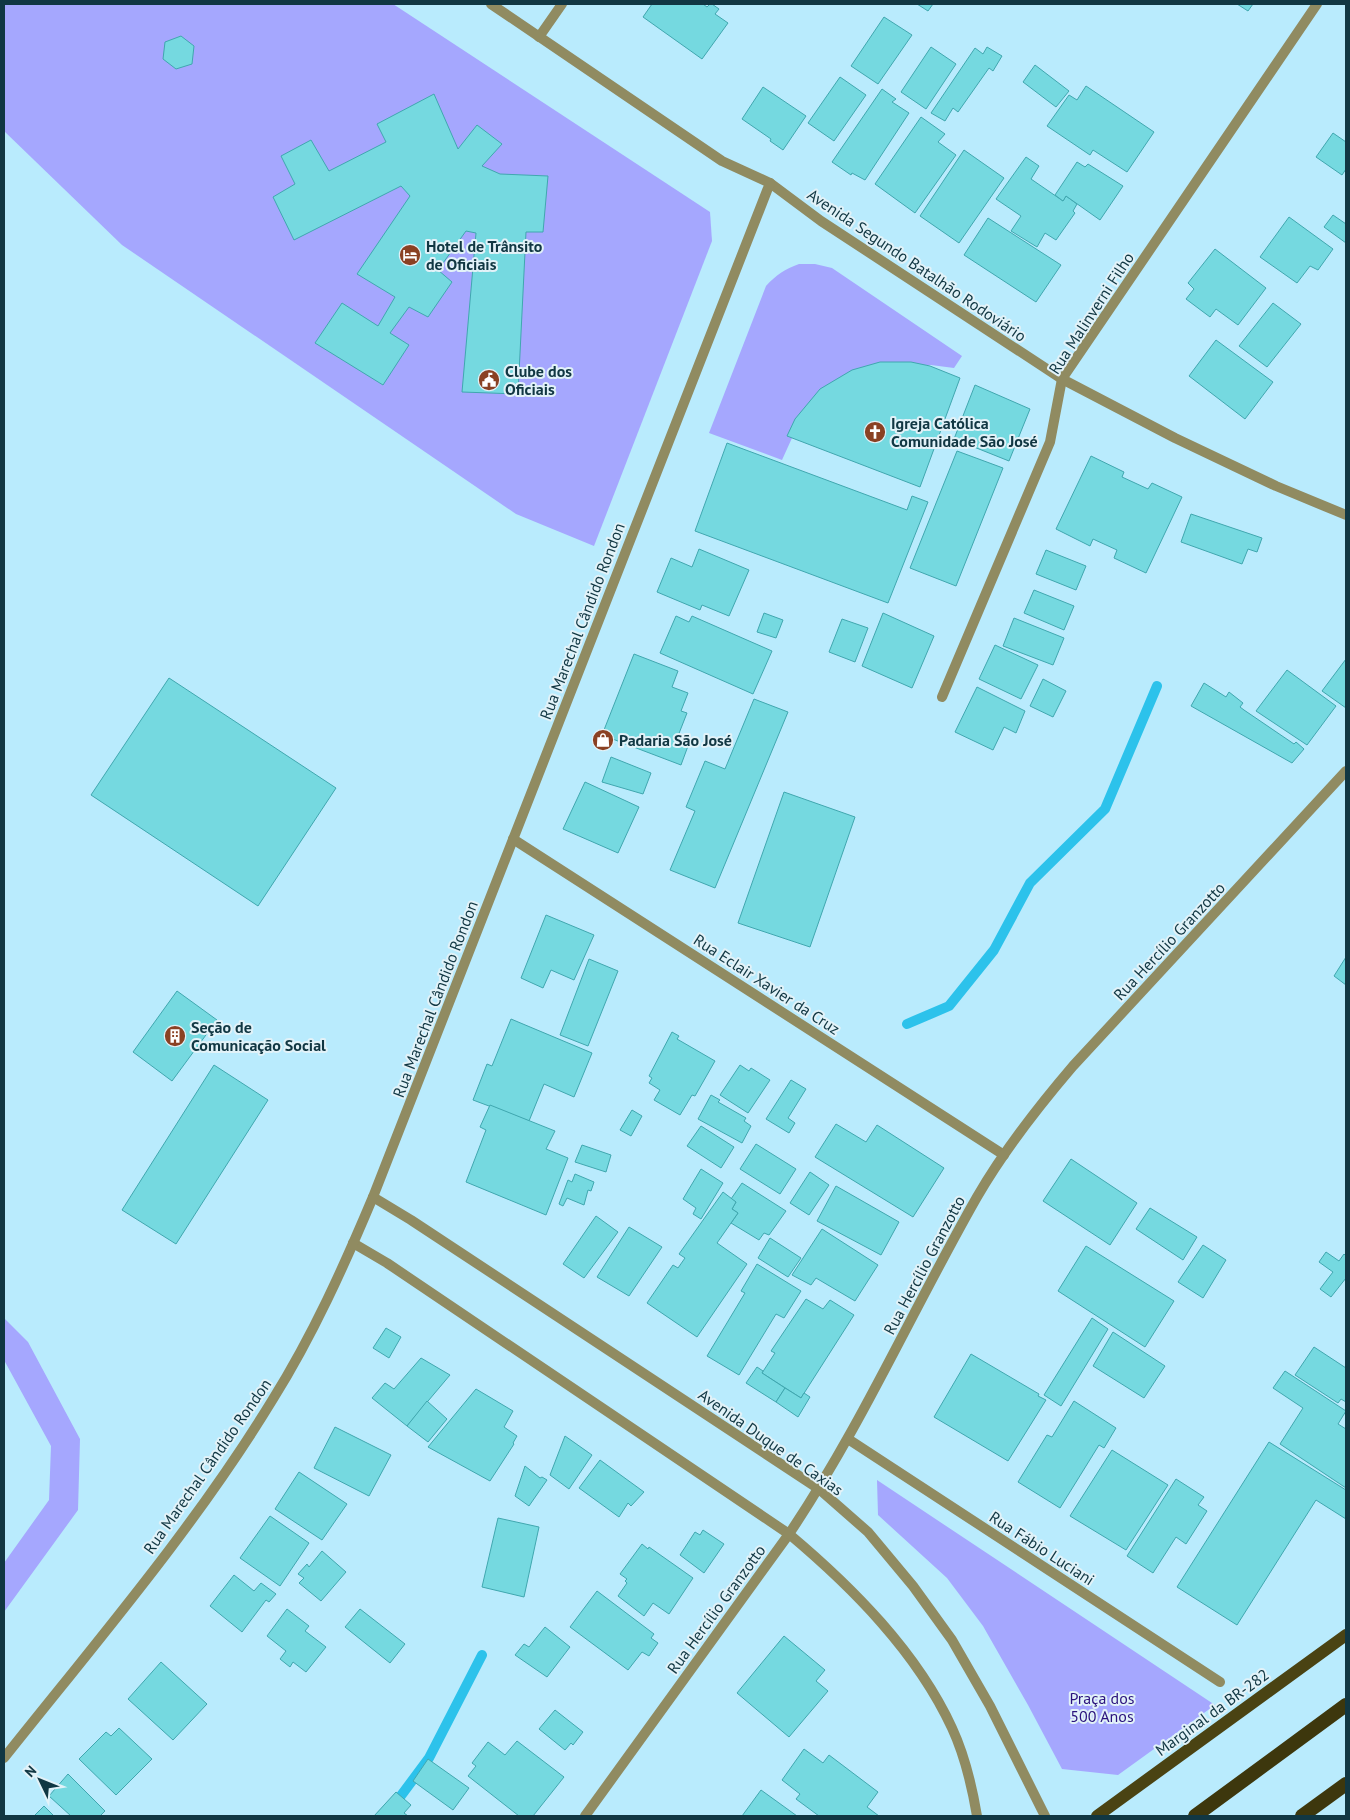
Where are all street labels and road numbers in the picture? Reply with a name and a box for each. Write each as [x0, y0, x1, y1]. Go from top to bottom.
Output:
street label: Avenida Segundo Batalhão Rodoviário [804, 184, 1030, 346]
street label: Rua Malinverni Filho [1044, 248, 1138, 378]
street label: Rua Marechal Cândido Rondon [535, 520, 629, 722]
street label: Rua Hercílio Granzotto [1109, 878, 1229, 1004]
street label: Rua Marechal Cândido Rondon [388, 898, 482, 1100]
street label: Rua Eclair Xavier da Cruz [690, 929, 844, 1039]
street label: Rua Hercílio Granzotto [879, 1192, 969, 1338]
street label: Rua Marechal Cândido Rondon [139, 1375, 275, 1557]
street label: Avenida Duque de Caxias [695, 1384, 847, 1500]
street label: Rua Fábio Luciani [986, 1507, 1098, 1589]
street label: Rua Hercílio Granzotto [663, 1541, 769, 1677]
street label: Marginal da BR-282 [1151, 1664, 1273, 1760]

